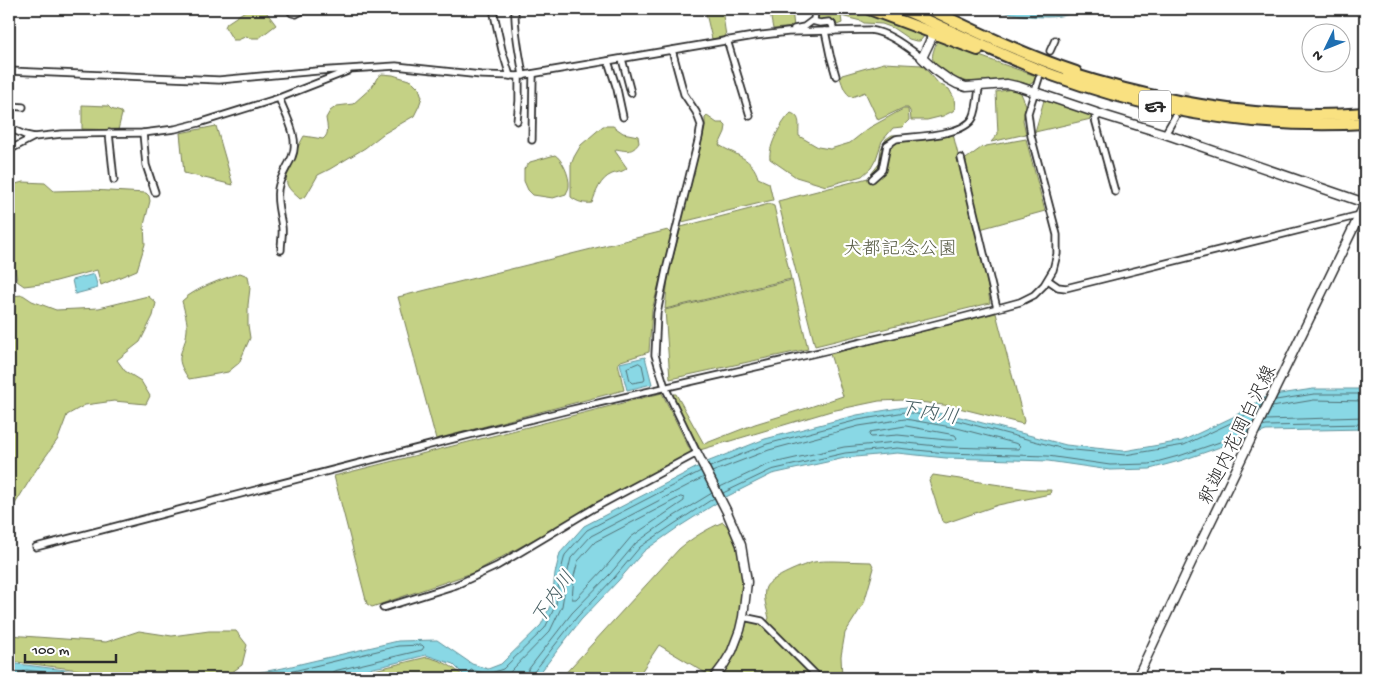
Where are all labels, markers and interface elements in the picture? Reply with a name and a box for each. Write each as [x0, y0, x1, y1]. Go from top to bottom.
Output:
north arrow [1302, 22, 1352, 72]
text: N [1309, 46, 1328, 64]
road number: E7 [1139, 90, 1171, 122]
park label: 犬都記念公園 [843, 238, 957, 262]
street label: 釈迦内花岡白沢線 [1195, 362, 1283, 509]
water label: 下内川 [897, 397, 960, 431]
water label: 下内川 [527, 567, 581, 630]
scale bar [25, 632, 116, 664]
text: 100 m [31, 642, 70, 660]

